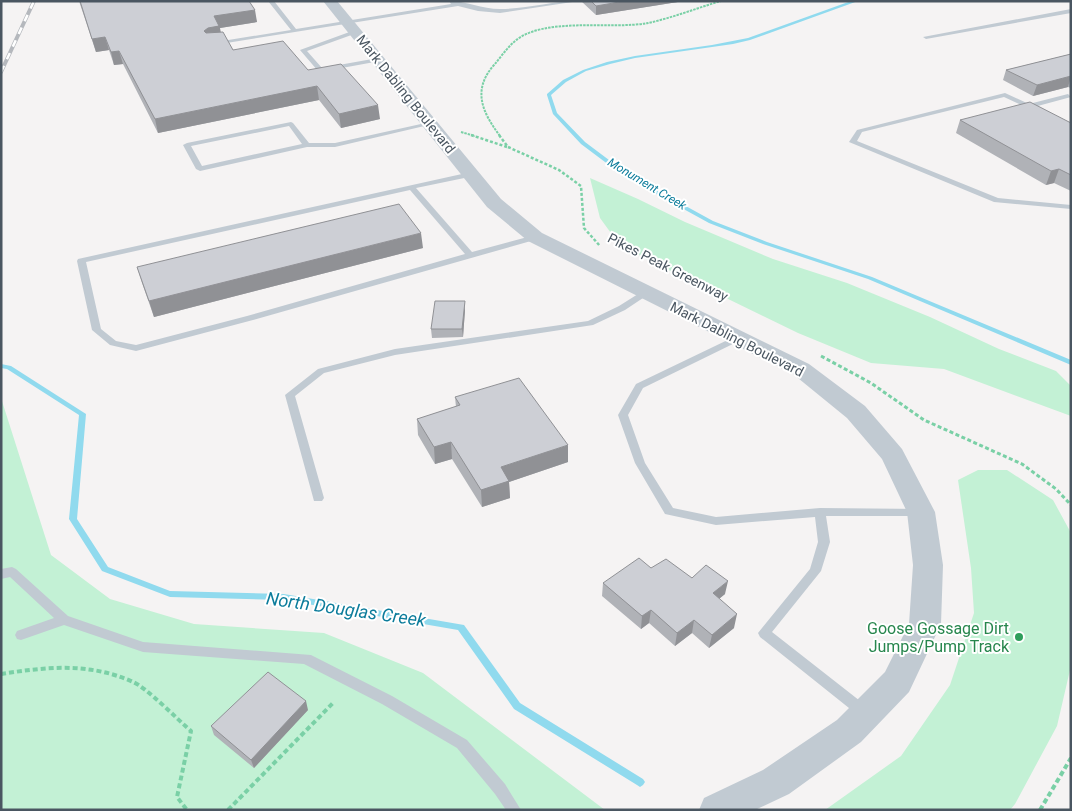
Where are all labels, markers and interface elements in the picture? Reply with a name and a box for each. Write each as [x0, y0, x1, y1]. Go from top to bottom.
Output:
street label: Mark Dabling Boulevard [353, 32, 459, 156]
water label: Monument Creek [605, 155, 690, 213]
street label: Pikes Peak Greenway [605, 230, 731, 304]
street label: Mark Dabling Boulevard [668, 298, 806, 380]
water label: North Douglas Creek [265, 587, 428, 631]
place label: Goose Gossage Dirt Jumps/Pump Track [867, 619, 1010, 656]
marker: Goose Gossage Dirt Jumps/Pump Track [1013, 631, 1025, 643]

